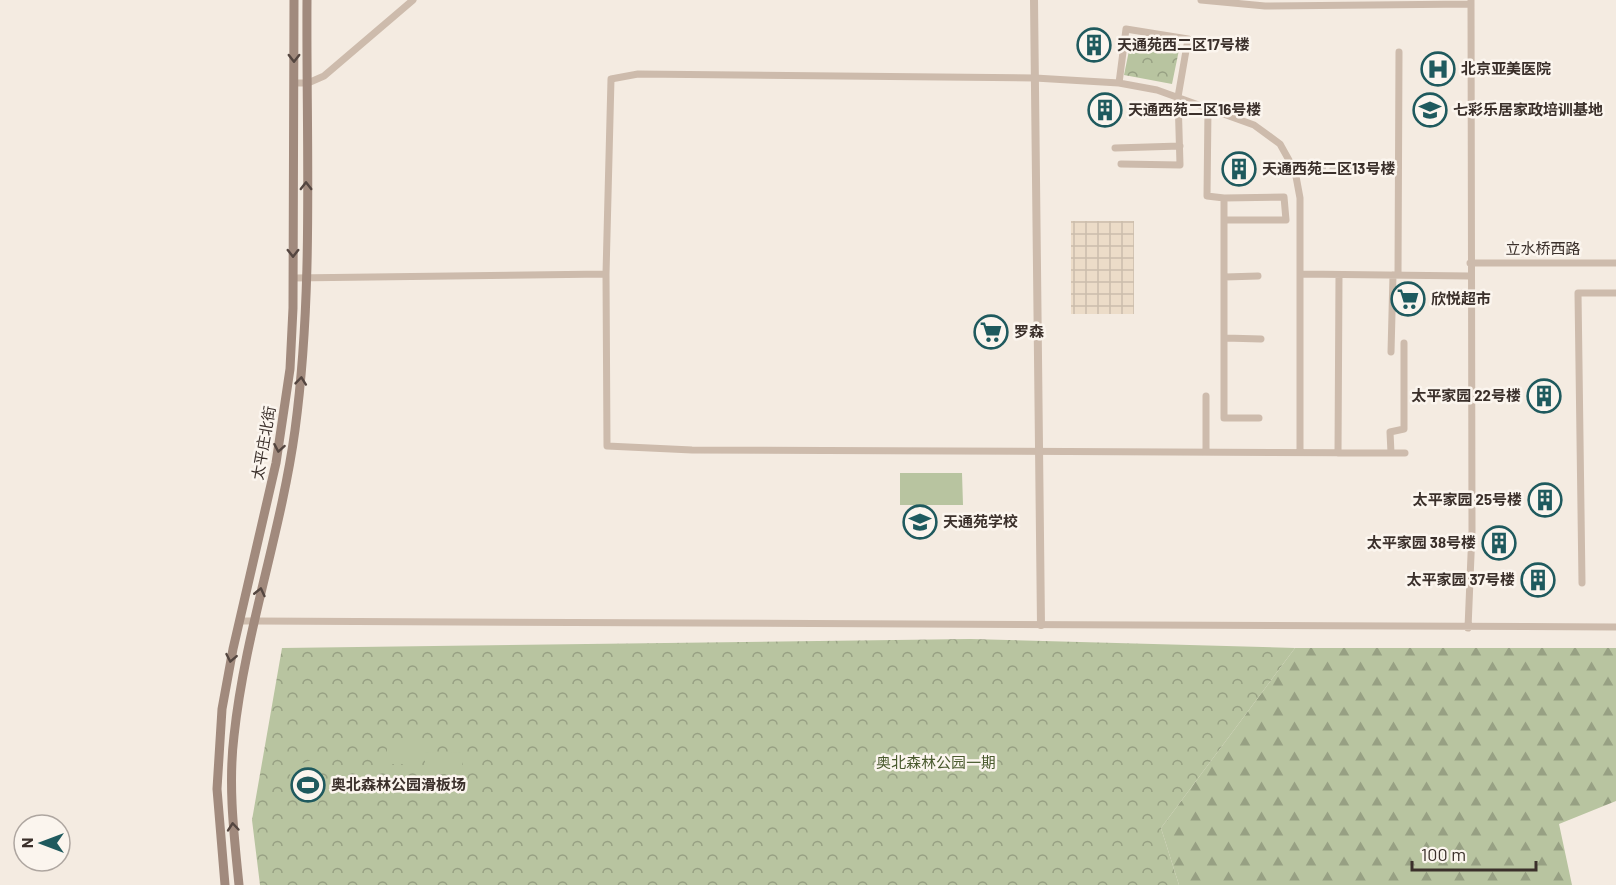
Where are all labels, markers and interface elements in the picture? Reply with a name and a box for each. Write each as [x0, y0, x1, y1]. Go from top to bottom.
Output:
building icon: 天通苑西二区17号楼 [1076, 27, 1112, 63]
place label: 天通苑西二区17号楼 [1117, 35, 1250, 53]
hospital icon: 北京亚美医院 [1420, 51, 1456, 87]
one-way arrow [288, 54, 300, 63]
place label: 北京亚美医院 [1461, 59, 1551, 77]
building icon: 天通西苑二区16号楼 [1087, 92, 1123, 128]
school or university icon: 七彩乐居家政培训基地 [1412, 92, 1448, 128]
place label: 天通西苑二区16号楼 [1128, 100, 1261, 118]
place label: 七彩乐居家政培训基地 [1453, 100, 1603, 118]
building icon: 天通西苑二区13号楼 [1221, 151, 1257, 187]
place label: 天通西苑二区13号楼 [1262, 159, 1395, 177]
one-way arrow [300, 181, 312, 190]
street label: 立水桥西路 [1505, 239, 1581, 257]
one-way arrow [287, 249, 299, 258]
supermarket icon: 欣悦超市 [1390, 281, 1426, 317]
place label: 欣悦超市 [1431, 289, 1491, 307]
supermarket icon: 罗森 [973, 314, 1009, 350]
place label: 罗森 [1014, 322, 1044, 340]
one-way arrow [294, 376, 307, 385]
building icon: 太平家园 22号楼 [1526, 378, 1562, 414]
place label: 太平家园 22号楼 [1411, 386, 1521, 404]
street label: 太平庄北街 [248, 404, 278, 481]
one-way arrow [273, 442, 286, 452]
building icon: 太平家园 25号楼 [1527, 482, 1563, 518]
place label: 太平家园 25号楼 [1413, 490, 1522, 508]
school or university icon: 天通苑学校 [902, 504, 938, 540]
place label: 天通苑学校 [943, 512, 1018, 530]
building icon: 太平家园 38号楼 [1481, 525, 1517, 561]
place label: 太平家园 38号楼 [1367, 533, 1476, 551]
building icon: 太平家园 37号楼 [1520, 562, 1556, 598]
place label: 太平家园 37号楼 [1406, 570, 1515, 588]
one-way arrow [253, 588, 266, 598]
one-way arrow [225, 653, 238, 663]
park label: 奥北森林公园一期 [876, 753, 996, 771]
sports icon: 奥北森林公园滑板场 [290, 767, 326, 803]
place label: 奥北森林公园滑板场 [331, 775, 466, 793]
north arrow [12, 813, 72, 873]
one-way arrow [227, 822, 240, 831]
scale bar [1412, 834, 1536, 872]
text: N [17, 838, 36, 848]
text: 100 m [1421, 843, 1466, 865]

